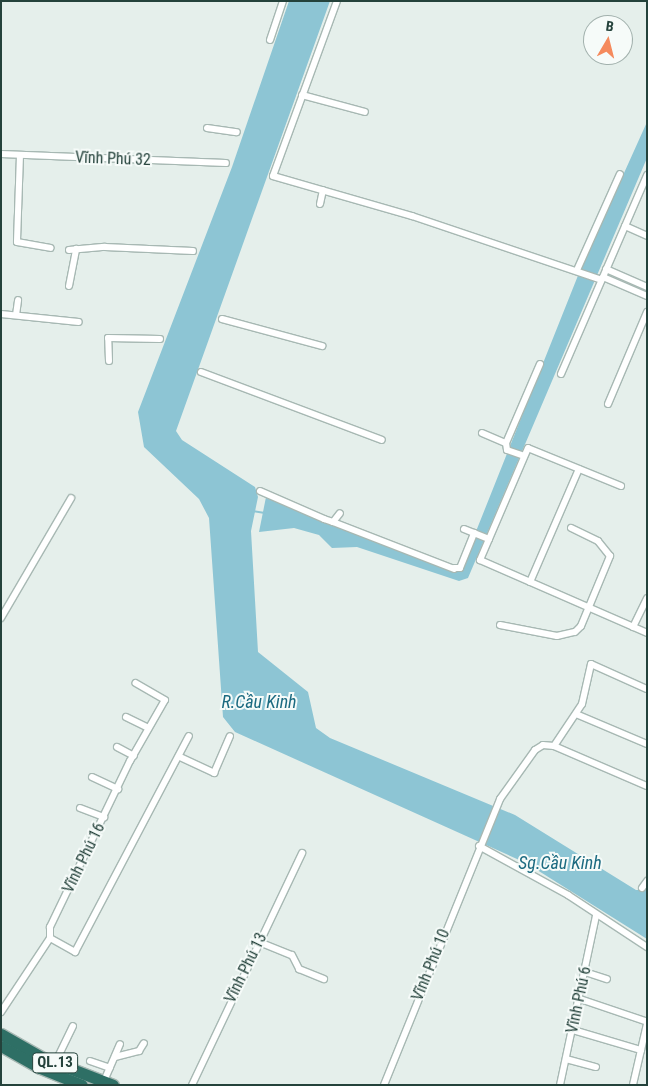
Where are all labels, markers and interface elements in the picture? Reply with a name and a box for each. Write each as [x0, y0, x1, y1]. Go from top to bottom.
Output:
north arrow [583, 15, 633, 65]
text: B [605, 18, 615, 35]
street label: Vĩnh Phú 32 [75, 148, 151, 170]
water label: R.Cầu Kinh [221, 691, 297, 713]
street label: Vĩnh Phú 16 [59, 820, 109, 896]
water label: Sg.Cầu Kinh [518, 852, 602, 874]
street label: Vĩnh Phú 10 [408, 926, 454, 1004]
street label: Vĩnh Phú 13 [221, 930, 271, 1006]
street label: Vĩnh Phú 6 [563, 965, 595, 1035]
road number: QL.13 [31, 1050, 79, 1076]

